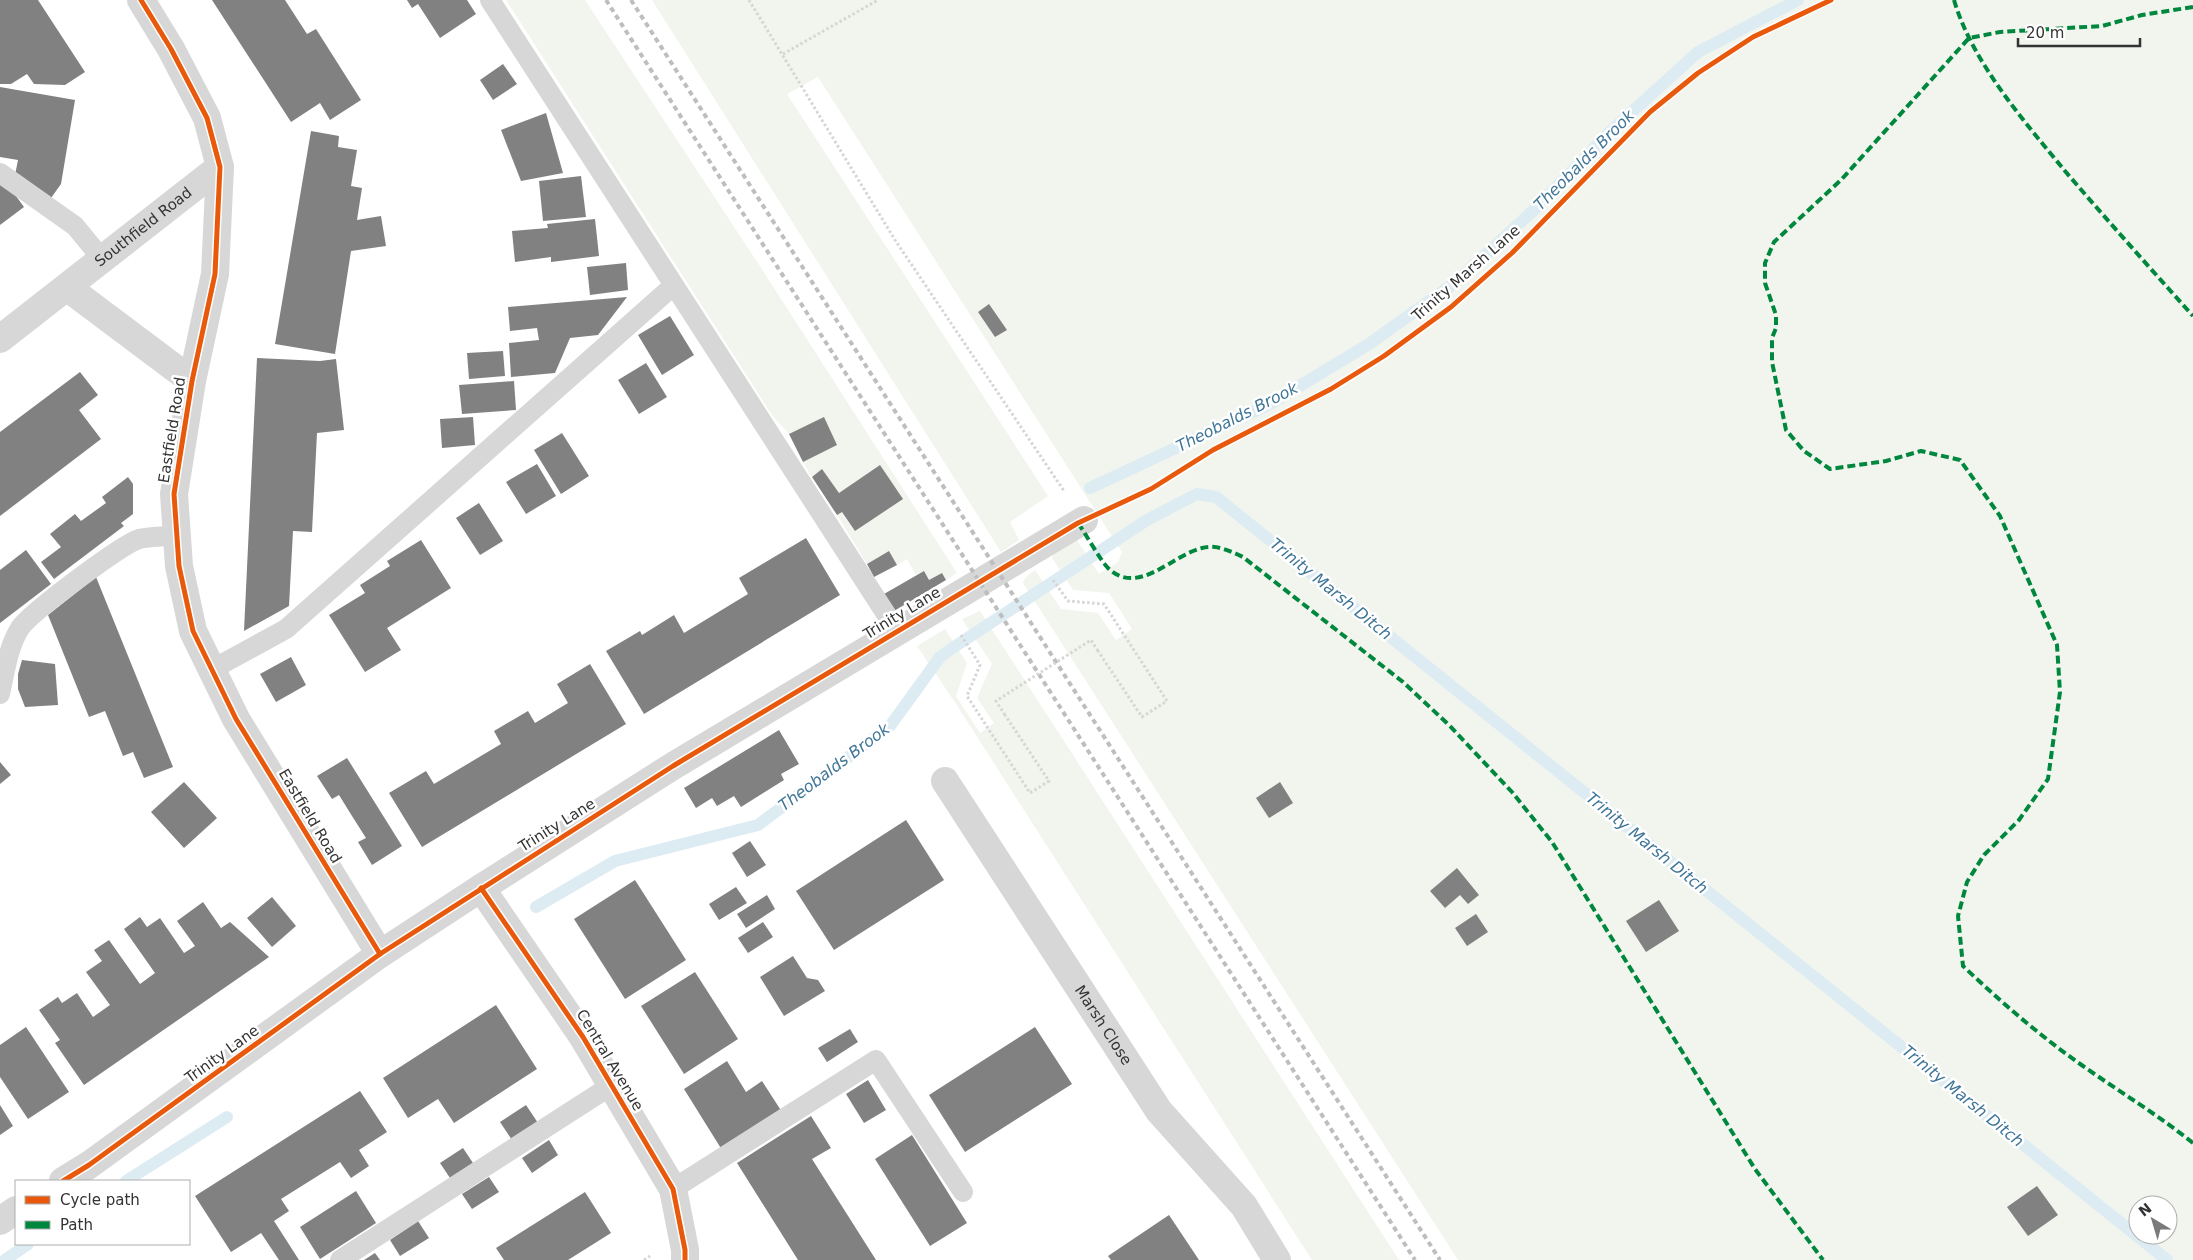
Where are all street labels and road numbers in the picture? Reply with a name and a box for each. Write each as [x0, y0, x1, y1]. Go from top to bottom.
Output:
street label: Southfield Road [91, 183, 196, 270]
street label: Trinity Marsh Lane [1408, 221, 1524, 325]
street label: Eastfield Road [155, 376, 189, 484]
street label: Trinity Lane [859, 583, 944, 644]
street label: Eastfield Road [275, 765, 345, 867]
street label: Trinity Lane [515, 794, 599, 856]
street label: Marsh Close [1071, 982, 1136, 1068]
street label: Central Avenue [573, 1006, 647, 1114]
street label: Trinity Lane [181, 1021, 262, 1087]

